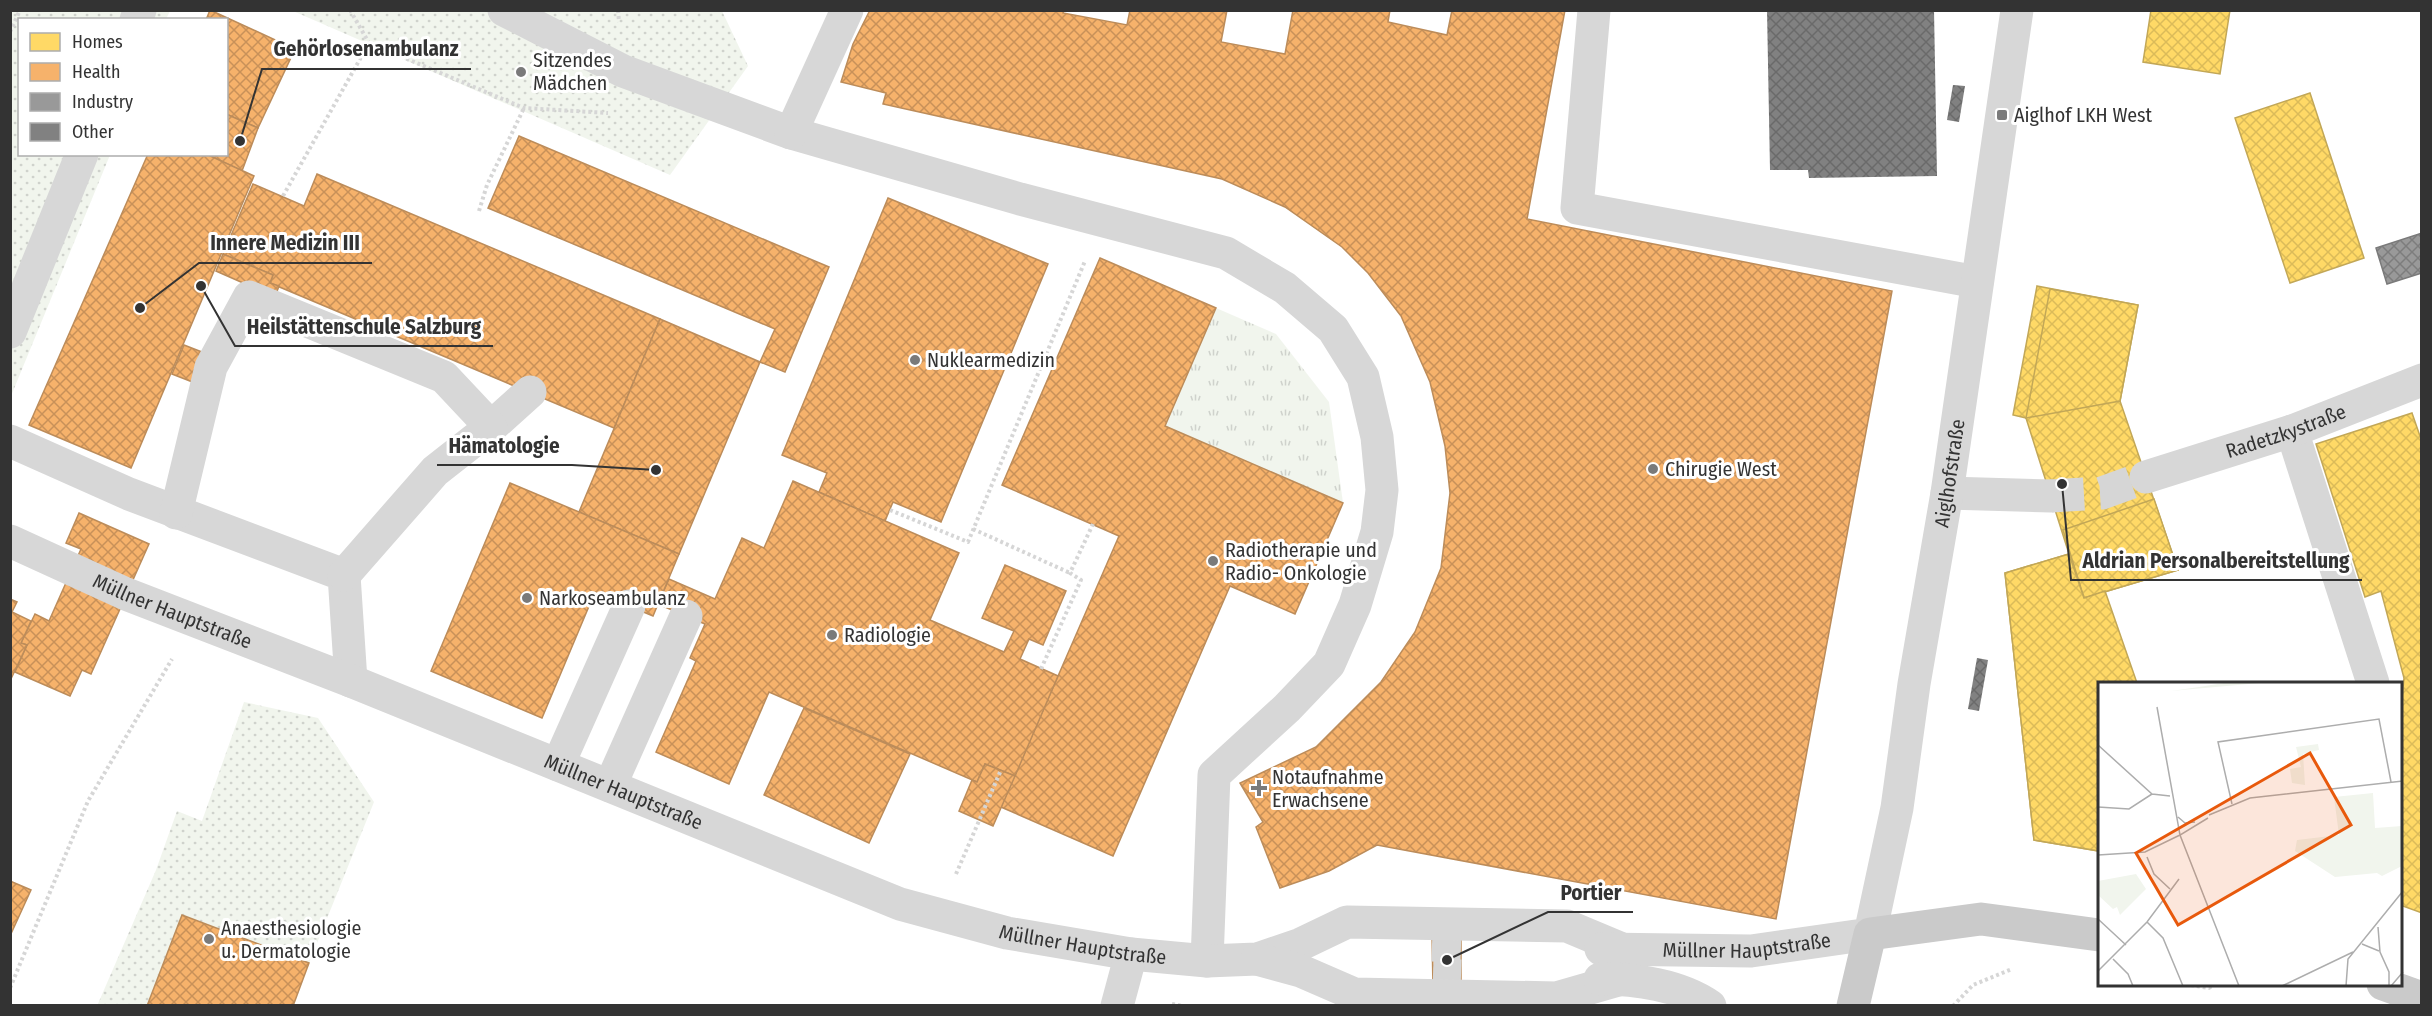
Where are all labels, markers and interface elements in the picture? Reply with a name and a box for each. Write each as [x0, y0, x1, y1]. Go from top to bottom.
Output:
legend [18, 18, 228, 156]
callout: Gehörlosenambulanz [262, 30, 471, 69]
text: Homes [72, 31, 123, 53]
text: Gehörlosenambulanz [273, 36, 459, 62]
place label: Sitzendes Mädchen [533, 48, 612, 95]
text: Health [72, 61, 120, 83]
marker: Sitzendes Mädchen [514, 65, 528, 79]
text: Industry [72, 91, 133, 113]
place label: Aiglhof LKH West [2014, 103, 2153, 127]
marker: Aiglhof LKH West [1995, 108, 2009, 122]
text: Other [72, 121, 115, 143]
callout: Innere Medizin III [199, 224, 372, 263]
text: Innere Medizin III [210, 230, 360, 256]
callout: Heilstättenschule Salzburg [235, 307, 493, 346]
text: Heilstättenschule Salzburg [247, 314, 482, 340]
place label: Nuklearmedizin [927, 348, 1055, 372]
marker: Nuklearmedizin [908, 353, 922, 367]
street label: Radetzkystraße [2223, 399, 2349, 463]
street label: Aiglhofstraße [1929, 417, 1970, 529]
callout: Hämatologie [437, 426, 572, 465]
text: Hämatologie [448, 433, 560, 459]
place label: Chirugie West [1665, 457, 1777, 481]
marker: Chirugie West [1646, 462, 1660, 476]
place label: Radiotherapie und Radio- Onkologie [1225, 538, 1377, 585]
callout: Aldrian Personalbereitstellung [2071, 541, 2362, 580]
text: Aldrian Personalbereitstellung [2082, 548, 2350, 574]
marker: Radiotherapie und Radio- Onkologie [1206, 554, 1220, 568]
street label: Müllner Hauptstraße [89, 569, 255, 653]
place label: Narkoseambulanz [539, 586, 686, 610]
marker: Narkoseambulanz [520, 591, 534, 605]
place label: Radiologie [844, 623, 931, 647]
marker: Radiologie [825, 628, 839, 642]
inset map [2098, 682, 2402, 986]
street label: Müllner Hauptstraße [541, 749, 706, 835]
place label: Notaufnahme Erwachsene [1272, 765, 1384, 812]
marker: Notaufnahme Erwachsene [1250, 779, 1268, 797]
callout: Portier [1548, 873, 1633, 912]
text: Portier [1561, 880, 1622, 906]
place label: Anaesthesiologie u. Dermatologie [221, 916, 361, 963]
street label: Müllner Hauptstraße [997, 919, 1167, 969]
street label: Müllner Hauptstraße [1662, 928, 1832, 963]
marker: Anaesthesiologie u. Dermatologie [202, 932, 216, 946]

